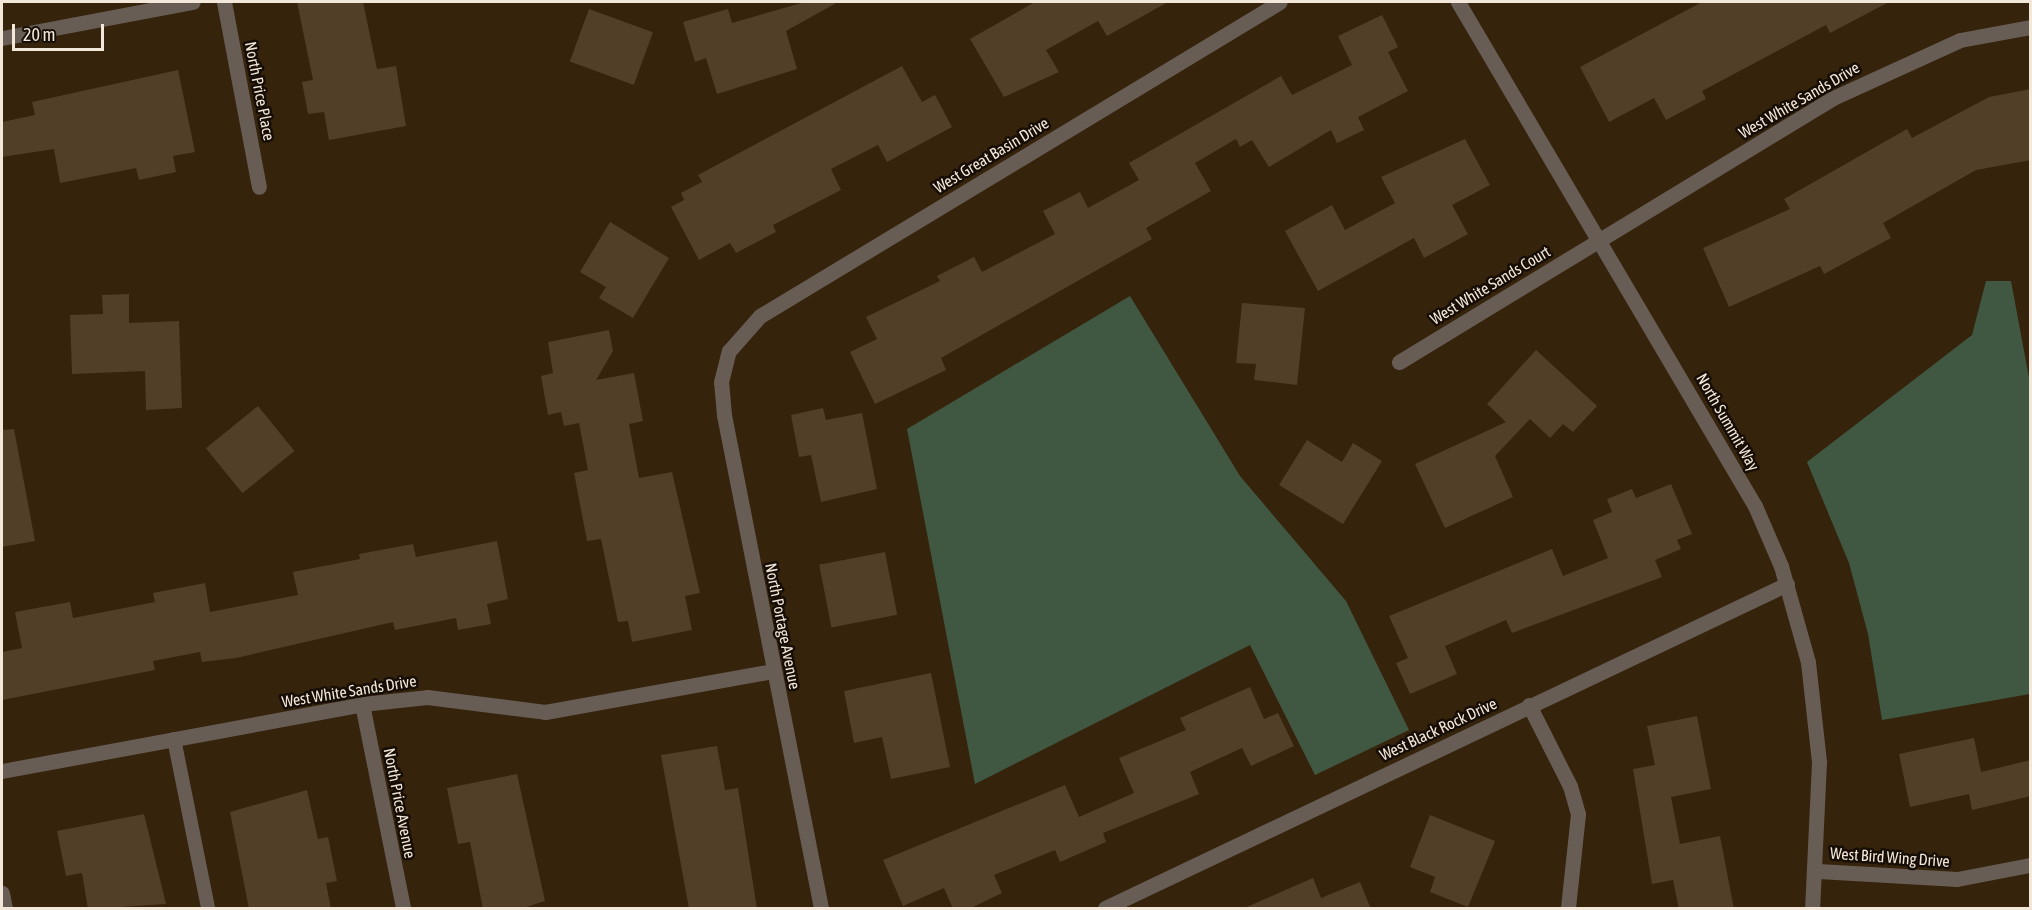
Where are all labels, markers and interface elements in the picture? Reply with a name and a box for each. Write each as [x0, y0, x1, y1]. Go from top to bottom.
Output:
scale bar [15, 12, 106, 50]
text: 20 m [23, 24, 55, 45]
street label: North Price Place [241, 40, 279, 142]
street label: West White Sands Drive [1735, 58, 1863, 142]
street label: West Great Basin Drive [930, 113, 1052, 197]
street label: West White Sands Court [1426, 242, 1554, 328]
street label: North Summit Way [1692, 370, 1764, 474]
street label: North Portage Avenue [761, 561, 805, 691]
street label: West White Sands Drive [280, 671, 418, 711]
street label: West Black Rock Drive [1376, 693, 1500, 765]
street label: North Price Avenue [380, 746, 420, 860]
street label: West Bird Wing Drive [1830, 843, 1950, 871]

